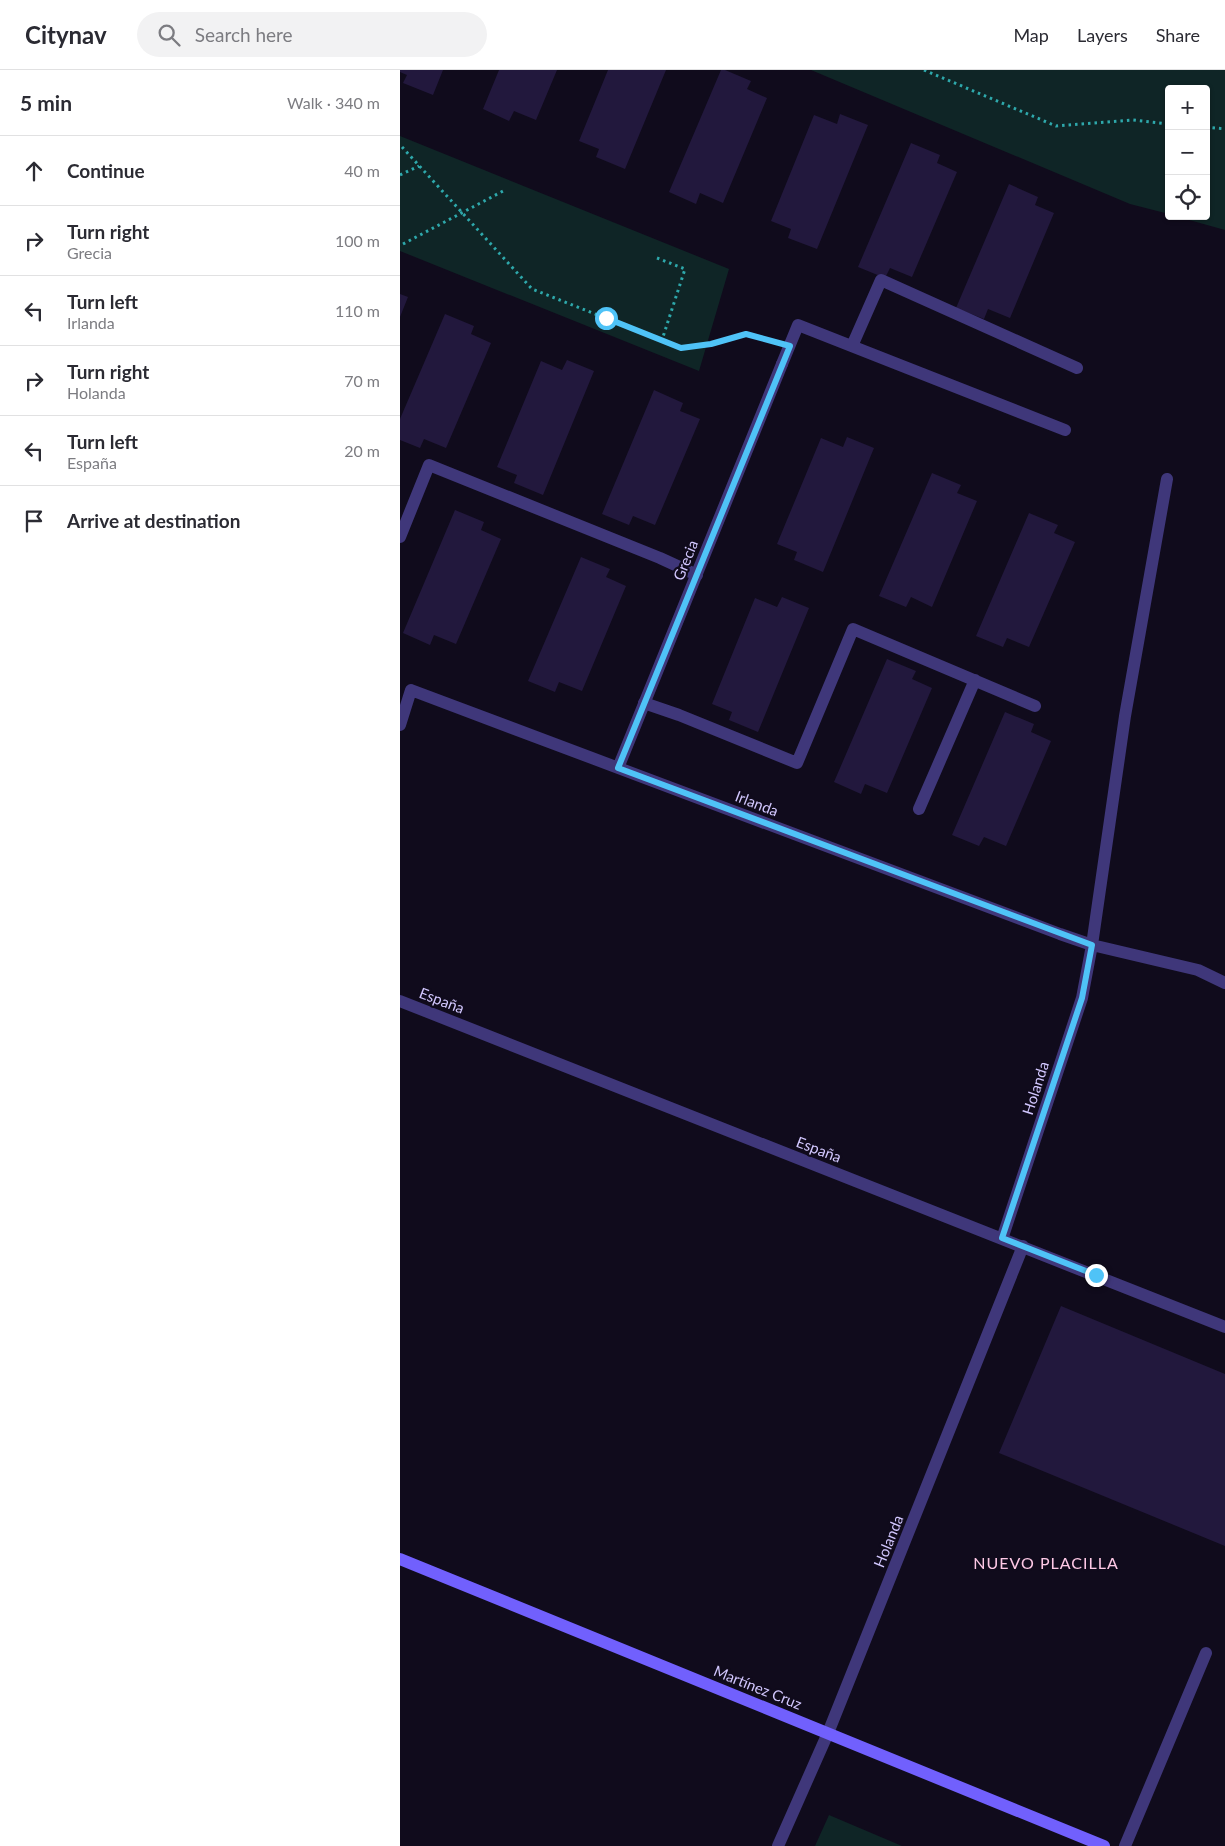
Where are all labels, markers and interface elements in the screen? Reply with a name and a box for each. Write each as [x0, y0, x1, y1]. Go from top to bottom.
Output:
search box [137, 12, 487, 57]
text: Citynav [25, 20, 107, 49]
icon: search [155, 21, 183, 49]
text: Search here [195, 23, 293, 46]
text: Map [1013, 24, 1049, 46]
text: Layers [1077, 24, 1128, 46]
text: Share [1156, 24, 1200, 46]
map controls [1165, 85, 1210, 220]
button: + [1165, 85, 1210, 130]
text: 5 min [20, 90, 72, 115]
text: Walk · 340 m [287, 93, 380, 112]
button: − [1165, 130, 1210, 175]
icon: ahead [20, 157, 48, 185]
text: Continue [67, 159, 145, 182]
text: 40 m [344, 161, 380, 180]
button: locate [1165, 175, 1210, 220]
text: Turn right [67, 220, 149, 243]
icon: right [20, 227, 48, 255]
text: 100 m [335, 231, 380, 250]
text: Grecia [67, 243, 112, 262]
text: Turn left [67, 290, 138, 313]
icon: left [20, 297, 48, 325]
text: 110 m [335, 301, 380, 320]
route start [595, 307, 618, 330]
text: Irlanda [67, 313, 115, 332]
text: Turn right [67, 360, 149, 383]
icon: right [20, 367, 48, 395]
text: 70 m [344, 371, 380, 390]
text: Holanda [67, 383, 126, 402]
text: Turn left [67, 430, 138, 453]
icon: left [20, 437, 48, 465]
text: 20 m [344, 441, 380, 460]
text: España [67, 453, 117, 472]
icon: arrive [20, 507, 48, 535]
text: Arrive at destination [67, 509, 240, 532]
street label: Grecia [669, 537, 701, 583]
street label: Irlanda [733, 787, 781, 819]
street label: España [417, 983, 467, 1017]
street label: Holanda [1018, 1059, 1052, 1117]
street label: España [794, 1132, 844, 1166]
route end [1085, 1264, 1108, 1287]
street label: Holanda [869, 1512, 907, 1570]
district label: NUEVO PLACILLA [973, 1553, 1119, 1572]
street label: Martínez Cruz [711, 1661, 805, 1713]

